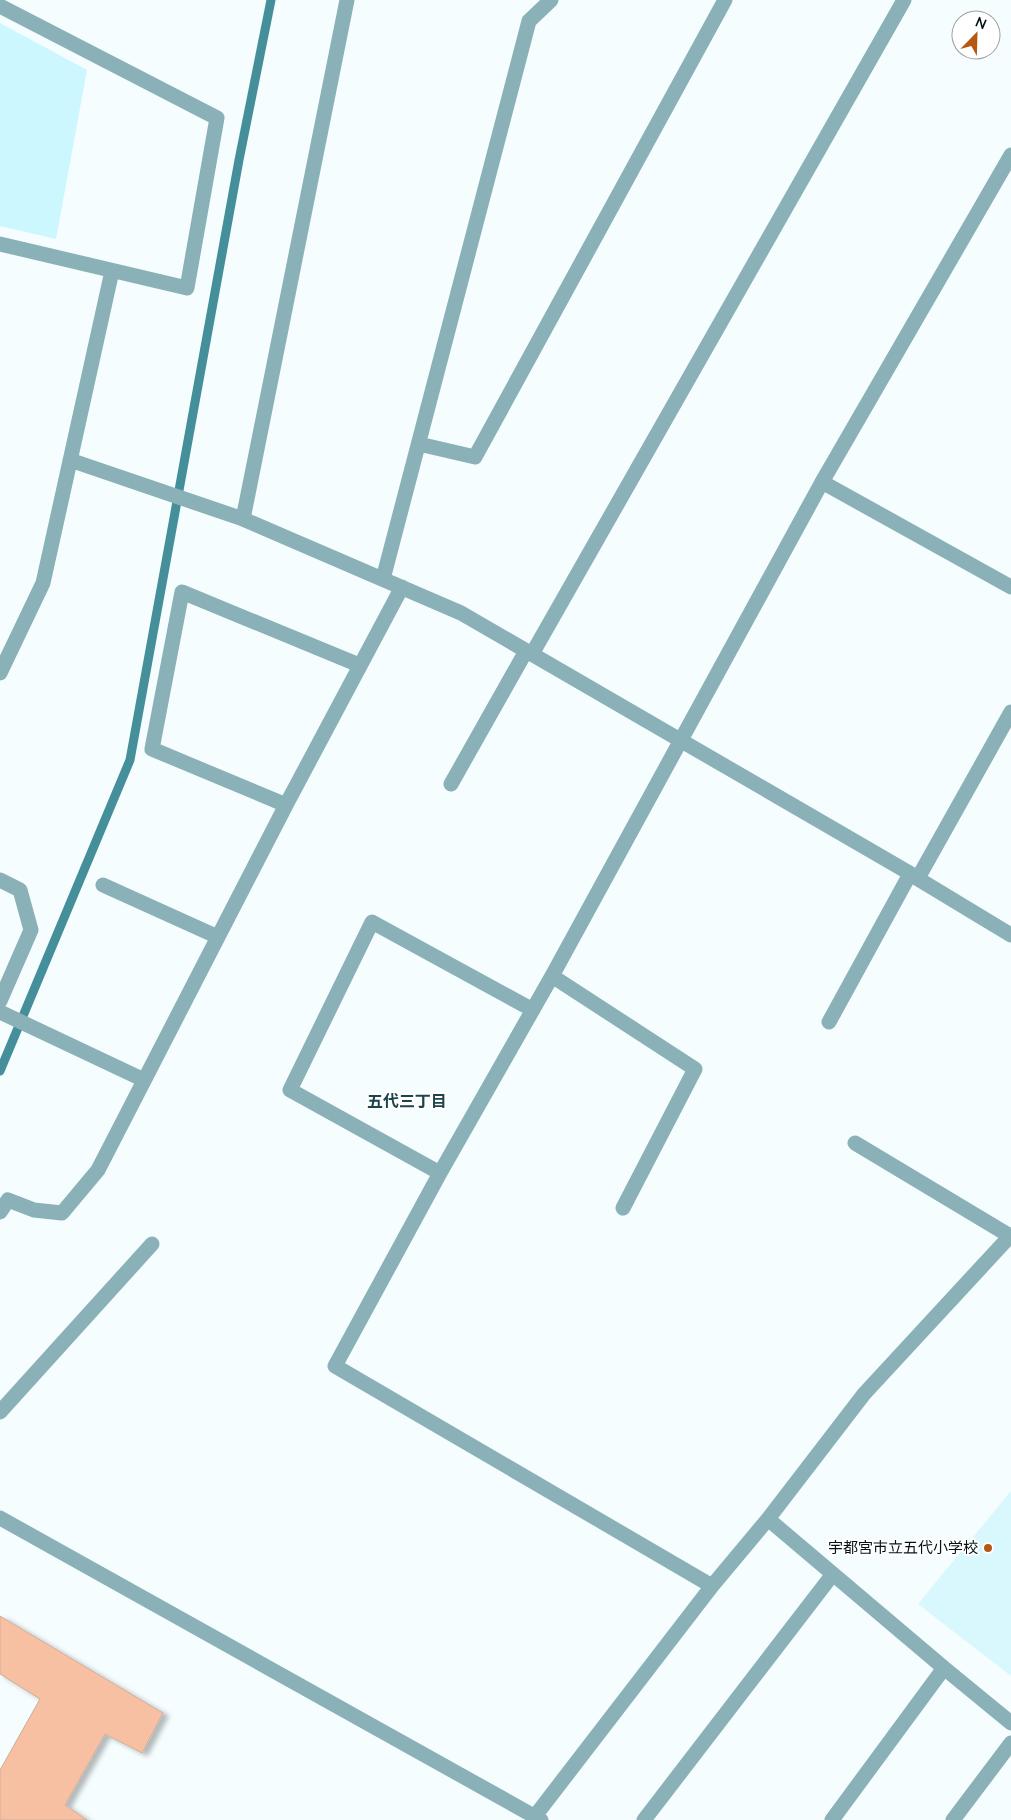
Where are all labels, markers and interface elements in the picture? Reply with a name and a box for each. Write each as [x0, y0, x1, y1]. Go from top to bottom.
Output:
north arrow [951, 10, 1001, 60]
text: N [972, 13, 989, 34]
district label: 五代三丁目 [367, 1091, 447, 1113]
place label: 宇都宮市立五代小学校 [828, 1538, 978, 1558]
marker: 宇都宮市立五代小学校 [982, 1542, 994, 1554]

